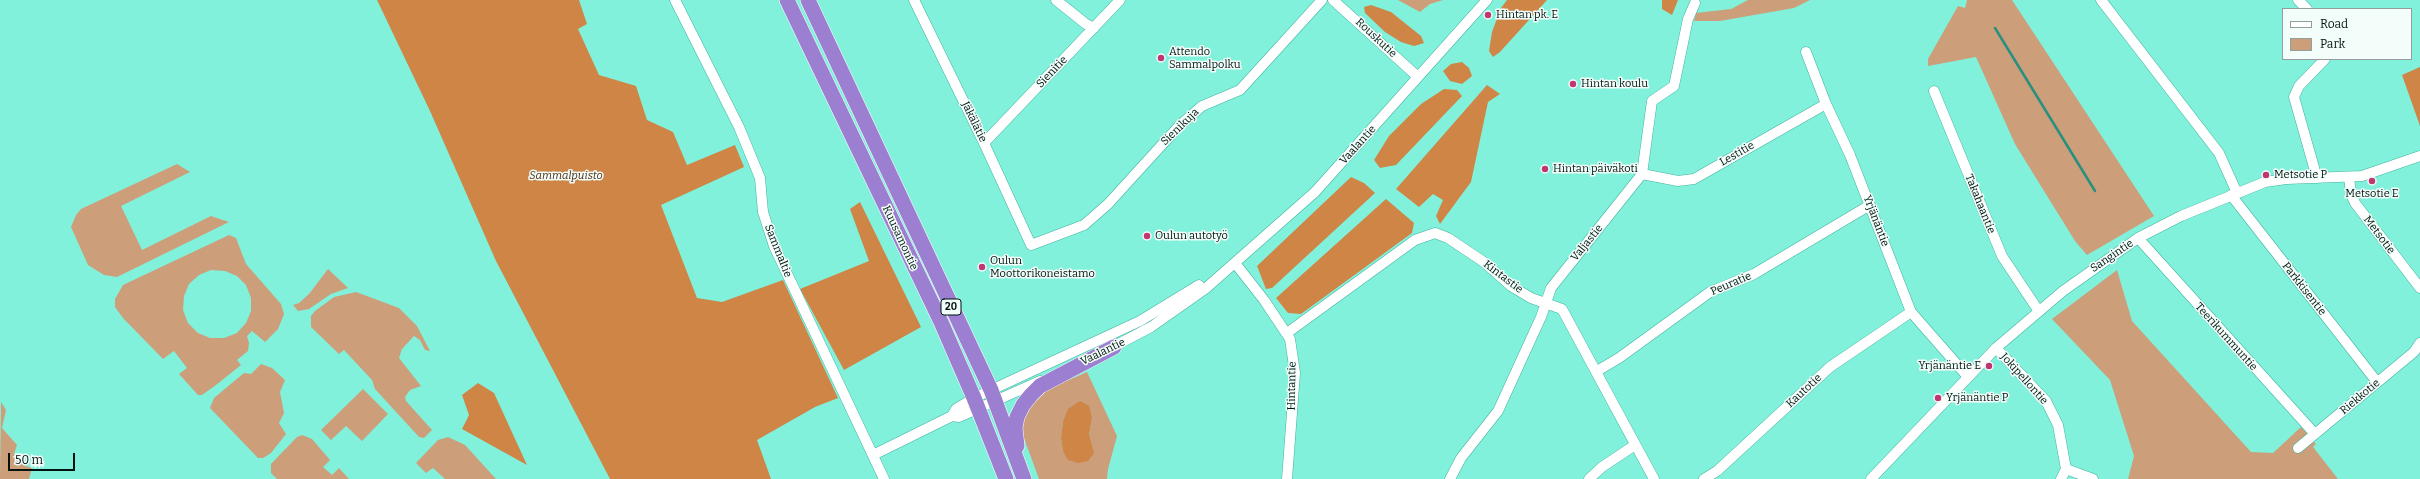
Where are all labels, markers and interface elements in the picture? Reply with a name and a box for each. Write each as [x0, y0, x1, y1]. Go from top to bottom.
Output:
place label: Hintan pk. E [1496, 8, 1558, 22]
legend [2282, 8, 2412, 60]
marker: Hintan pk. E [1483, 10, 1493, 20]
street label: Rouskutie [1353, 16, 1399, 60]
text: Road [2320, 17, 2348, 31]
text: Park [2320, 37, 2345, 51]
place label: Attendo Sammalpolku [1169, 45, 1240, 71]
street label: Sienitie [1034, 53, 1070, 91]
marker: Attendo Sammalpolku [1156, 53, 1166, 63]
place label: Hintan koulu [1581, 77, 1648, 91]
marker: Hintan koulu [1568, 79, 1578, 89]
street label: Jäkälätie [958, 99, 990, 145]
street label: Sienikuja [1158, 106, 1202, 148]
street label: Vaalantie [1337, 123, 1379, 167]
street label: Lestitie [1717, 139, 1757, 169]
place label: Hintan päiväkoti [1553, 162, 1638, 176]
marker: Hintan päiväkoti [1540, 164, 1550, 174]
place label: Metsotie P [2274, 168, 2327, 182]
park label: Sammalpuisto [529, 169, 603, 183]
marker: Metsotie P [2261, 170, 2271, 180]
street label: Takahaantie [1962, 172, 1998, 236]
marker: Metsotie E [2367, 176, 2377, 186]
place label: Metsotie E [2345, 187, 2399, 201]
street label: Yrjänäntie [1860, 194, 1892, 248]
street label: Kuusamontie [879, 204, 921, 272]
street label: Metsotie [2360, 213, 2398, 257]
street label: Valjastie [1568, 222, 1606, 264]
street label: Sammaltie [761, 223, 795, 279]
place label: Oulun autotyö [1155, 229, 1228, 243]
marker: Oulun autotyö [1142, 231, 1152, 241]
street label: Sangintie [2088, 237, 2136, 275]
place label: Oulun Moottorikoneistamo [990, 254, 1095, 280]
street label: Kintastie [1481, 258, 1525, 296]
street label: Parkkisentie [2279, 260, 2329, 318]
marker: Oulun Moottorikoneistamo [977, 262, 987, 272]
street label: Peuratie [1709, 270, 1753, 298]
road number: 20 [941, 299, 961, 315]
street label: Teerikummuntie [2192, 300, 2260, 374]
street label: Vaalantie [1079, 336, 1127, 368]
street label: Jokipellontie [1997, 351, 2051, 407]
place label: Yrjänäntie E [1918, 359, 1981, 373]
street label: Hintantie [1285, 361, 1299, 411]
marker: Yrjänäntie E [1984, 361, 1994, 371]
street label: Kautotie [1784, 371, 1824, 411]
street label: Riekkotie [2337, 377, 2383, 417]
place label: Yrjänäntie P [1946, 391, 2008, 405]
marker: Yrjänäntie P [1933, 393, 1943, 403]
scale bar [10, 445, 77, 471]
text: 50 m [15, 453, 43, 467]

